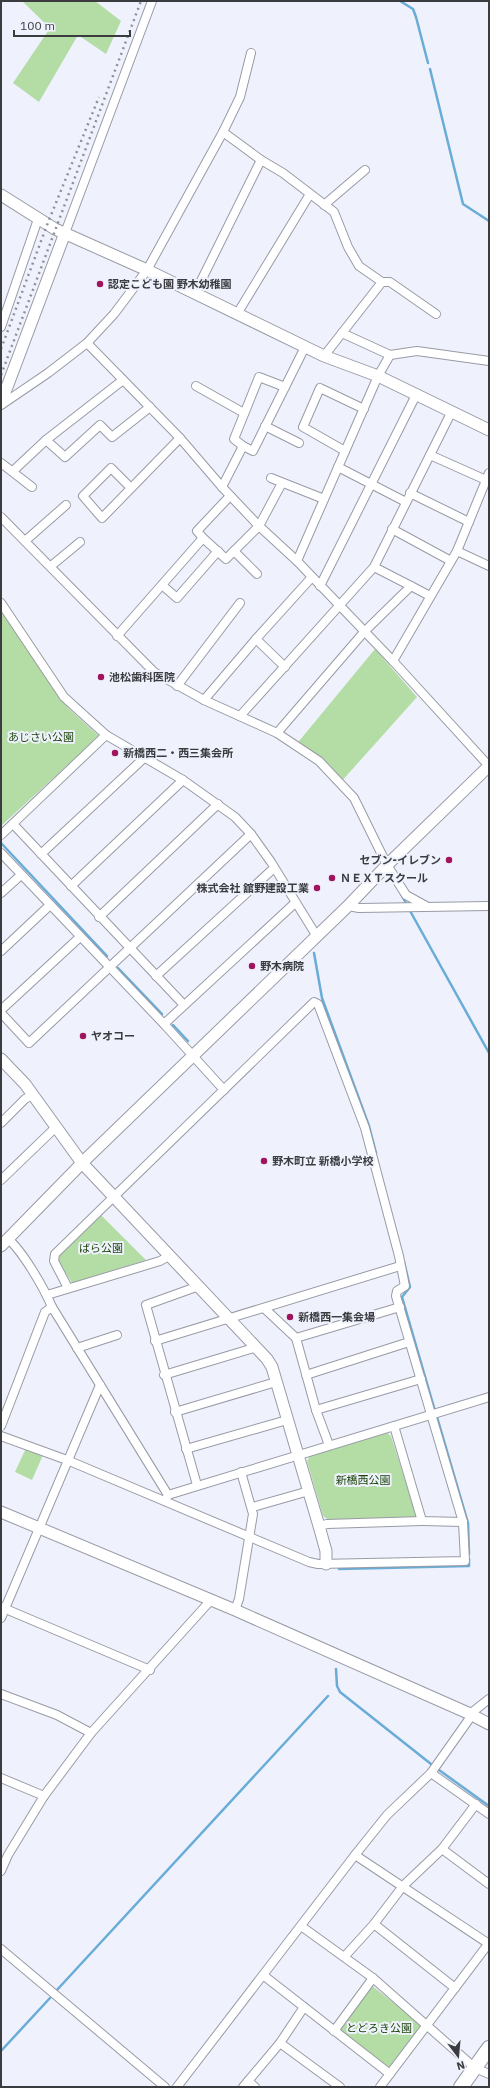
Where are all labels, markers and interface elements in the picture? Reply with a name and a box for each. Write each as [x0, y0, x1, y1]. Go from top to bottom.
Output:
scale bar [14, 12, 130, 38]
text: 100 m [20, 18, 55, 33]
place label: 認定こども園 野木幼稚園 [108, 277, 232, 291]
marker: 認定こども園 野木幼稚園 [95, 279, 105, 289]
place label: 池松歯科医院 [109, 670, 175, 684]
marker: 池松歯科医院 [96, 672, 106, 682]
park label: あじさい公園 [8, 730, 74, 744]
place label: 新橋西二・西三集会所 [123, 746, 233, 760]
marker: 新橋西二・西三集会所 [110, 748, 120, 758]
place label: セブン-イレブン [360, 853, 441, 867]
marker: セブン-イレブン [444, 855, 454, 865]
place label: ＮＥＸＴスクール [340, 871, 428, 885]
marker: ＮＥＸＴスクール [327, 873, 337, 883]
place label: 株式会社 舘野建設工業 [196, 881, 309, 895]
marker: 株式会社 舘野建設工業 [312, 883, 322, 893]
place label: 野木病院 [260, 959, 304, 973]
marker: 野木病院 [247, 961, 257, 971]
place label: ヤオコー [91, 1029, 135, 1043]
marker: ヤオコー [78, 1031, 88, 1041]
place label: 野木町立 新橋小学校 [272, 1154, 374, 1168]
marker: 野木町立 新橋小学校 [259, 1156, 269, 1166]
park label: ばら公園 [79, 1241, 123, 1255]
place label: 新橋西一集会場 [298, 1310, 375, 1324]
marker: 新橋西一集会場 [285, 1312, 295, 1322]
park label: 新橋西公園 [336, 1473, 391, 1487]
park label: とどろき公園 [346, 2021, 412, 2035]
north arrow [438, 2036, 478, 2076]
text: N [455, 2058, 467, 2073]

